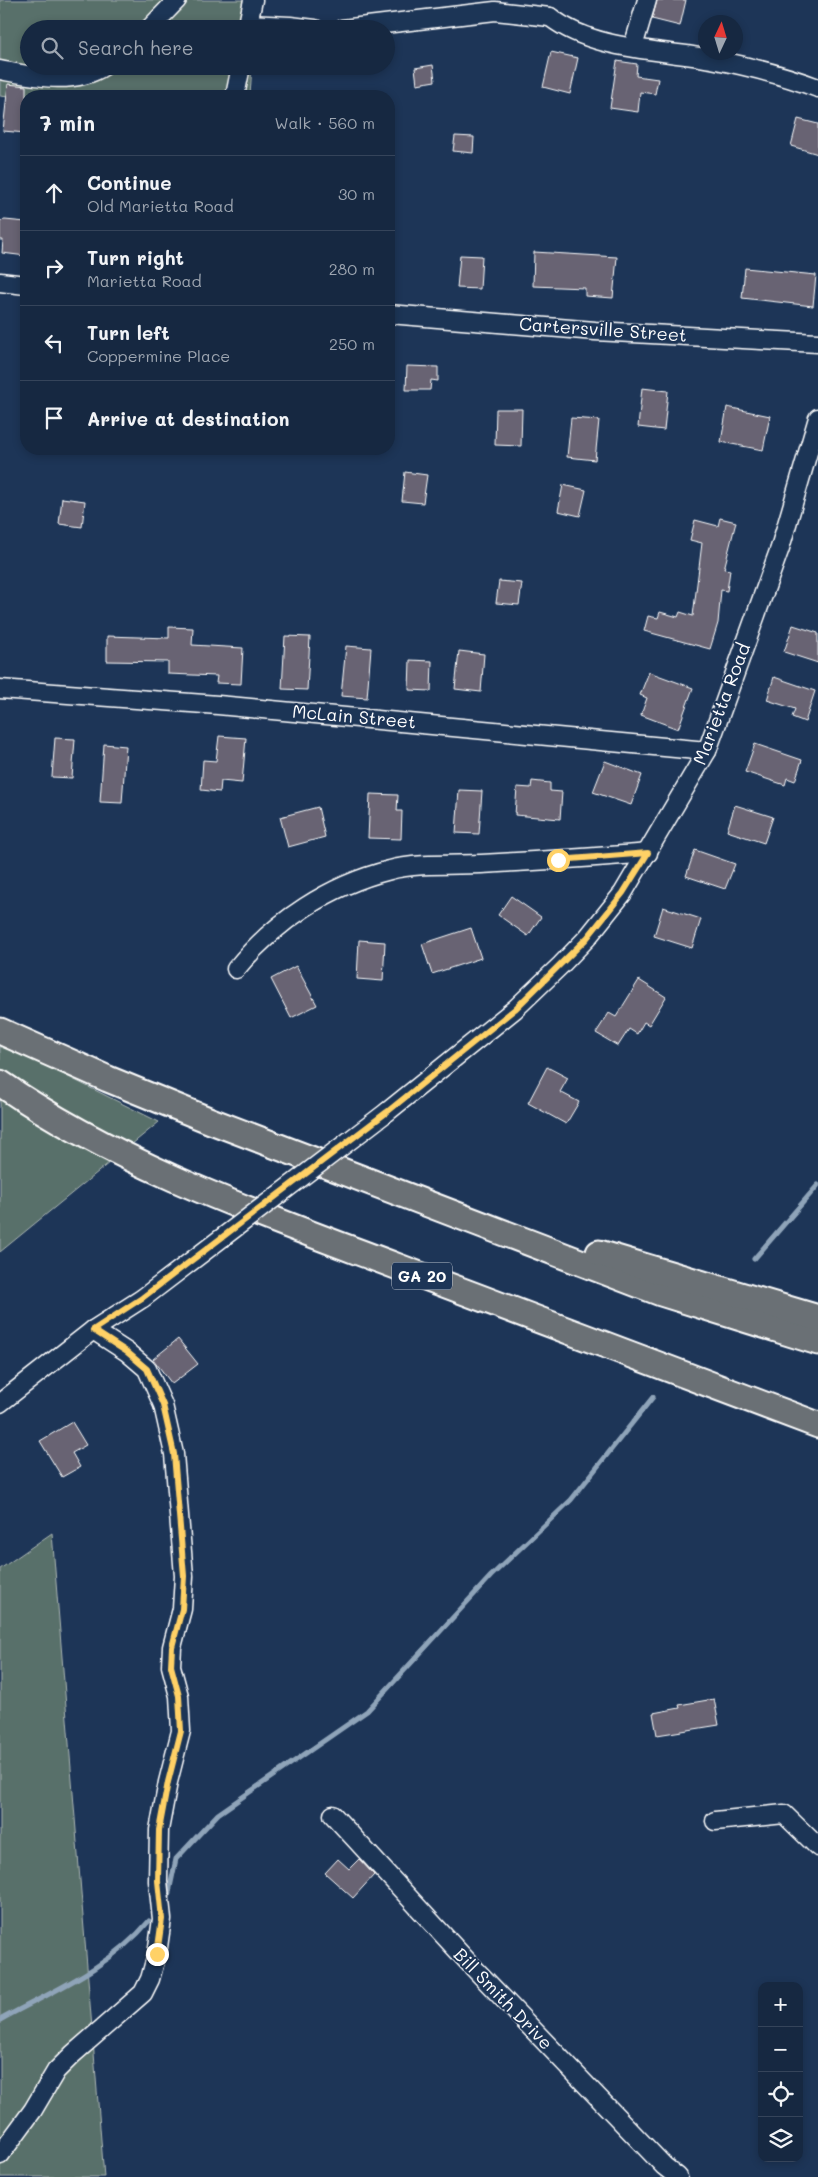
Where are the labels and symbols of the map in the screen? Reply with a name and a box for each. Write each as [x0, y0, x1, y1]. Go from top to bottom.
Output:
north arrow [698, 15, 743, 60]
street label: Cartersville Street [518, 311, 688, 347]
street label: Marietta Road [687, 639, 755, 768]
street label: McLain Street [291, 699, 417, 733]
route start [547, 849, 570, 872]
road number: GA 20 [392, 1262, 452, 1290]
street label: Bill Smith Drive [449, 1942, 559, 2054]
route end [146, 1943, 169, 1966]

